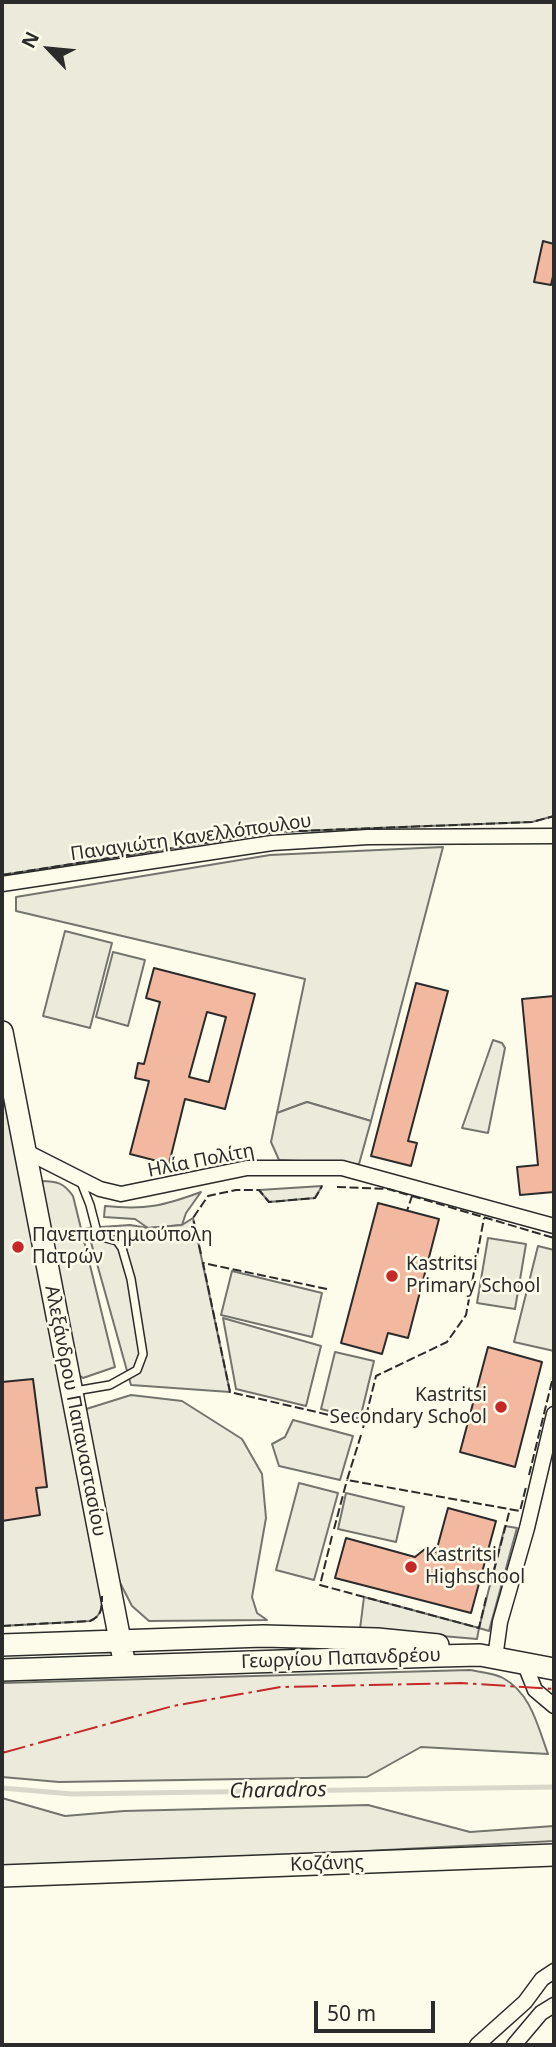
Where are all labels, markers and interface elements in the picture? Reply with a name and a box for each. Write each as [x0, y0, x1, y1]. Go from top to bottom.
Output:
north arrow [14, 14, 84, 84]
text: N [15, 27, 45, 52]
street label: Παναγιώτη Κανελλόπουλου [69, 810, 313, 866]
street label: Ηλία Πολίτη [146, 1139, 256, 1183]
place label: Πανεπιστημιούπολη Πατρών [32, 1225, 212, 1269]
marker: Πανεπιστημιούπολη Πατρών [10, 1239, 26, 1255]
place label: Kastritsi Primary School [406, 1254, 540, 1298]
marker: Kastritsi Primary School [384, 1268, 400, 1284]
street label: Αλεξάνδρου Παπαναστασίου [39, 1284, 111, 1538]
place label: Kastritsi Secondary School [329, 1385, 487, 1429]
marker: Kastritsi Secondary School [493, 1399, 509, 1415]
place label: Kastritsi Highschool [425, 1545, 525, 1589]
marker: Kastritsi Highschool [403, 1559, 419, 1575]
street label: Γεωργίου Παπανδρέου [241, 1644, 441, 1674]
water label: Charadros [229, 1778, 327, 1804]
street label: Κοζάνης [290, 1851, 364, 1877]
scale bar [318, 1988, 439, 2032]
text: 50 m [327, 1999, 376, 2027]

